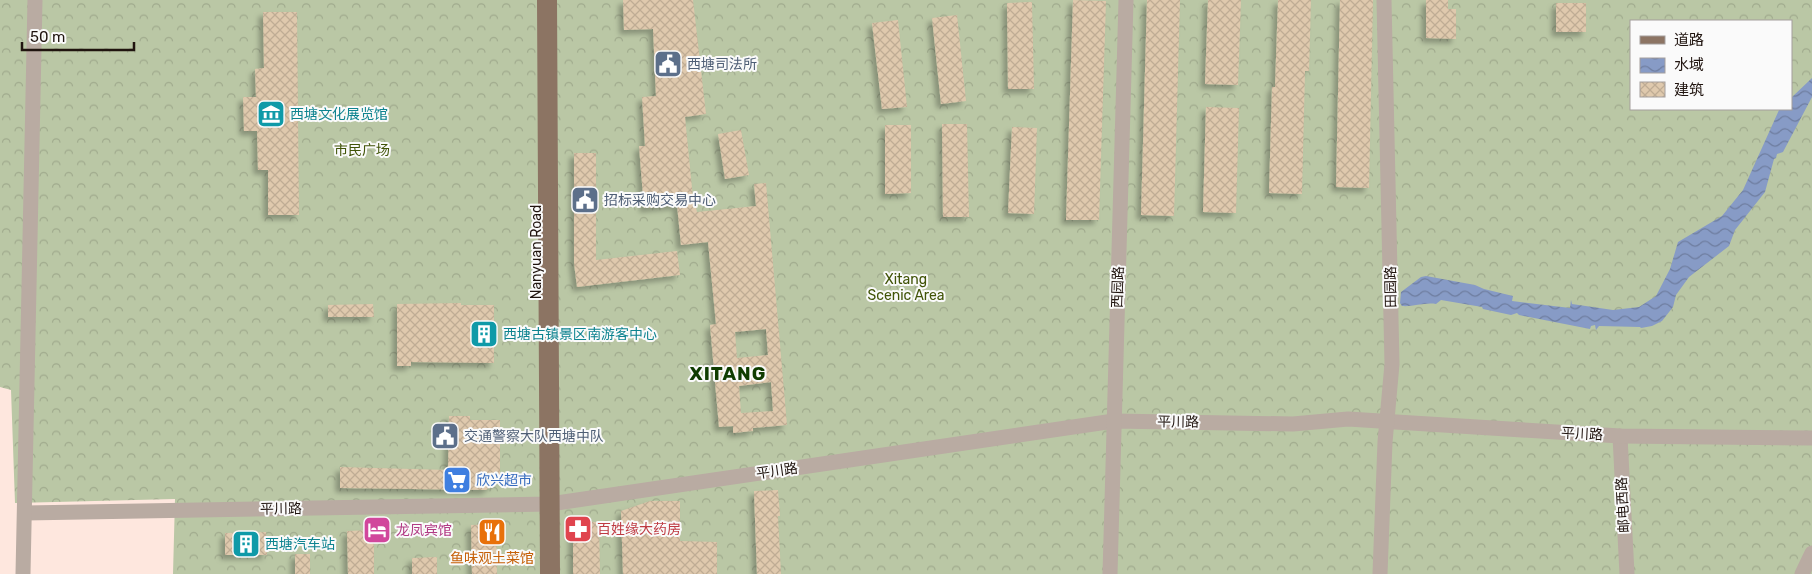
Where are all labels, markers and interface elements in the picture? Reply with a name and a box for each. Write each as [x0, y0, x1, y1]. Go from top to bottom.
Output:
scale bar [22, 20, 135, 52]
legend [1630, 20, 1792, 110]
text: 50 m [30, 28, 65, 46]
text: 道路 [1674, 31, 1704, 49]
public building icon: 西塘司法所 [653, 49, 683, 79]
place label: 西塘司法所 [687, 56, 757, 73]
text: 水域 [1674, 56, 1704, 74]
text: 建筑 [1674, 81, 1704, 99]
museum icon: 西塘文化展览馆 [256, 99, 286, 129]
place label: 西塘文化展览馆 [290, 106, 388, 123]
park label: 市民广场 [334, 142, 390, 159]
public building icon: 招标采购交易中心 [570, 185, 600, 215]
place label: 招标采购交易中心 [604, 192, 716, 209]
street label: Nanyuan Road [528, 205, 545, 299]
street label: 西园路 [1109, 266, 1127, 308]
street label: 田园路 [1382, 266, 1400, 308]
park label: Xitang Scenic Area [867, 271, 945, 304]
building icon: 西塘古镇景区南游客中心 [469, 319, 499, 349]
place label: 西塘古镇景区南游客中心 [503, 326, 657, 343]
district label: XITANG [690, 362, 766, 385]
street label: 平川路 [1157, 413, 1199, 431]
public building icon: 交通警察大队西塘中队 [430, 421, 460, 451]
street label: 平川路 [1561, 424, 1603, 444]
place label: 交通警察大队西塘中队 [464, 428, 604, 445]
street label: 平川路 [755, 460, 799, 482]
supermarket icon: 欣兴超市 [442, 465, 472, 495]
place label: 欣兴超市 [476, 472, 532, 489]
street label: 邮电西路 [1613, 477, 1633, 533]
street label: 平川路 [260, 500, 302, 518]
pharmacy icon: 百姓缘大药房 [563, 514, 593, 544]
hotel icon: 龙凤宾馆 [362, 515, 392, 545]
restaurant icon: 鱼味观土菜馆 [477, 517, 507, 547]
place label: 百姓缘大药房 [597, 521, 681, 538]
place label: 龙凤宾馆 [396, 522, 452, 539]
building icon: 西塘汽车站 [231, 529, 261, 559]
place label: 西塘汽车站 [265, 536, 335, 553]
place label: 鱼味观土菜馆 [450, 550, 534, 567]

